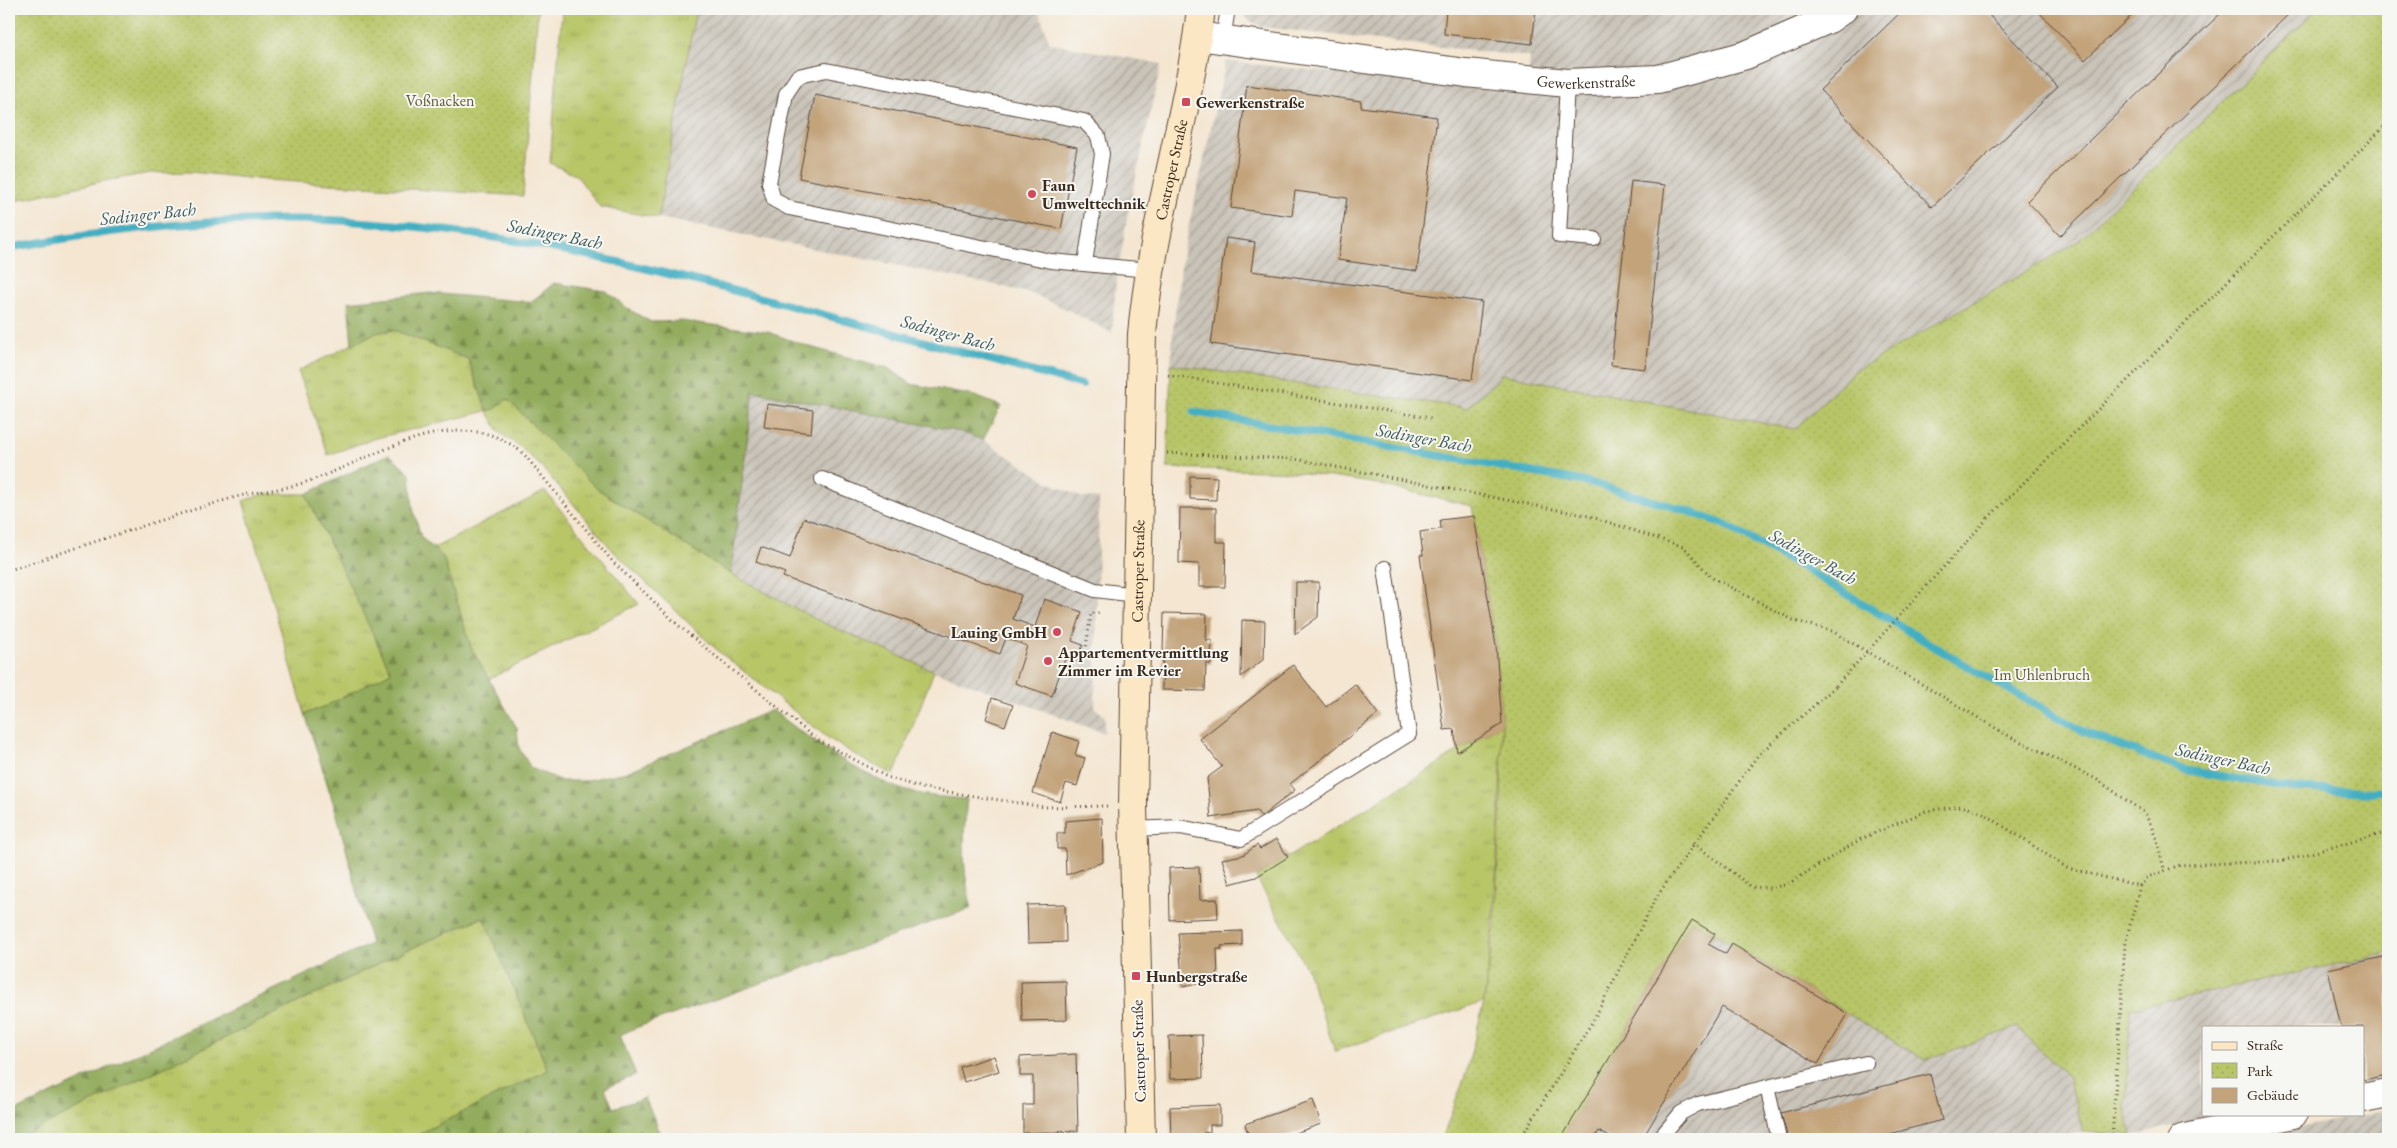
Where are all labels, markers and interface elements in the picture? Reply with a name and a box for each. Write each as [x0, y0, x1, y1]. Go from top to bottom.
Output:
street label: Gewerkenstraße [1536, 70, 1636, 94]
park label: Voßnacken [406, 90, 475, 111]
place label: Gewerkenstraße [1196, 92, 1305, 113]
marker: Gewerkenstraße [1180, 96, 1192, 108]
street label: Castroper Straße [1150, 117, 1192, 222]
place label: Faun Umwelttechnik [1042, 175, 1146, 214]
marker: Faun Umwelttechnik [1026, 188, 1038, 200]
water label: Sodinger Bach [98, 197, 197, 231]
water label: Sodinger Bach [504, 213, 605, 255]
water label: Sodinger Bach [897, 309, 998, 357]
water label: Sodinger Bach [1374, 418, 1474, 458]
street label: Castroper Straße [1126, 519, 1149, 623]
water label: Sodinger Bach [1764, 523, 1861, 591]
place label: Lauing GmbH [951, 622, 1047, 643]
marker: Lauing GmbH [1051, 626, 1063, 638]
place label: Appartementvermittlung Zimmer im Revier [1057, 642, 1229, 681]
marker: Appartementvermittlung Zimmer im Revier [1042, 655, 1054, 667]
park label: Im Uhlenbruch [1994, 664, 2090, 685]
water label: Sodinger Bach [2172, 737, 2273, 781]
place label: Hunbergstraße [1146, 966, 1248, 987]
marker: Hunbergstraße [1130, 970, 1142, 982]
street label: Castroper Straße [1126, 999, 1151, 1103]
legend [2202, 1026, 2364, 1116]
text: Straße [2247, 1035, 2283, 1054]
text: Park [2247, 1061, 2274, 1080]
text: Gebäude [2247, 1085, 2299, 1104]

